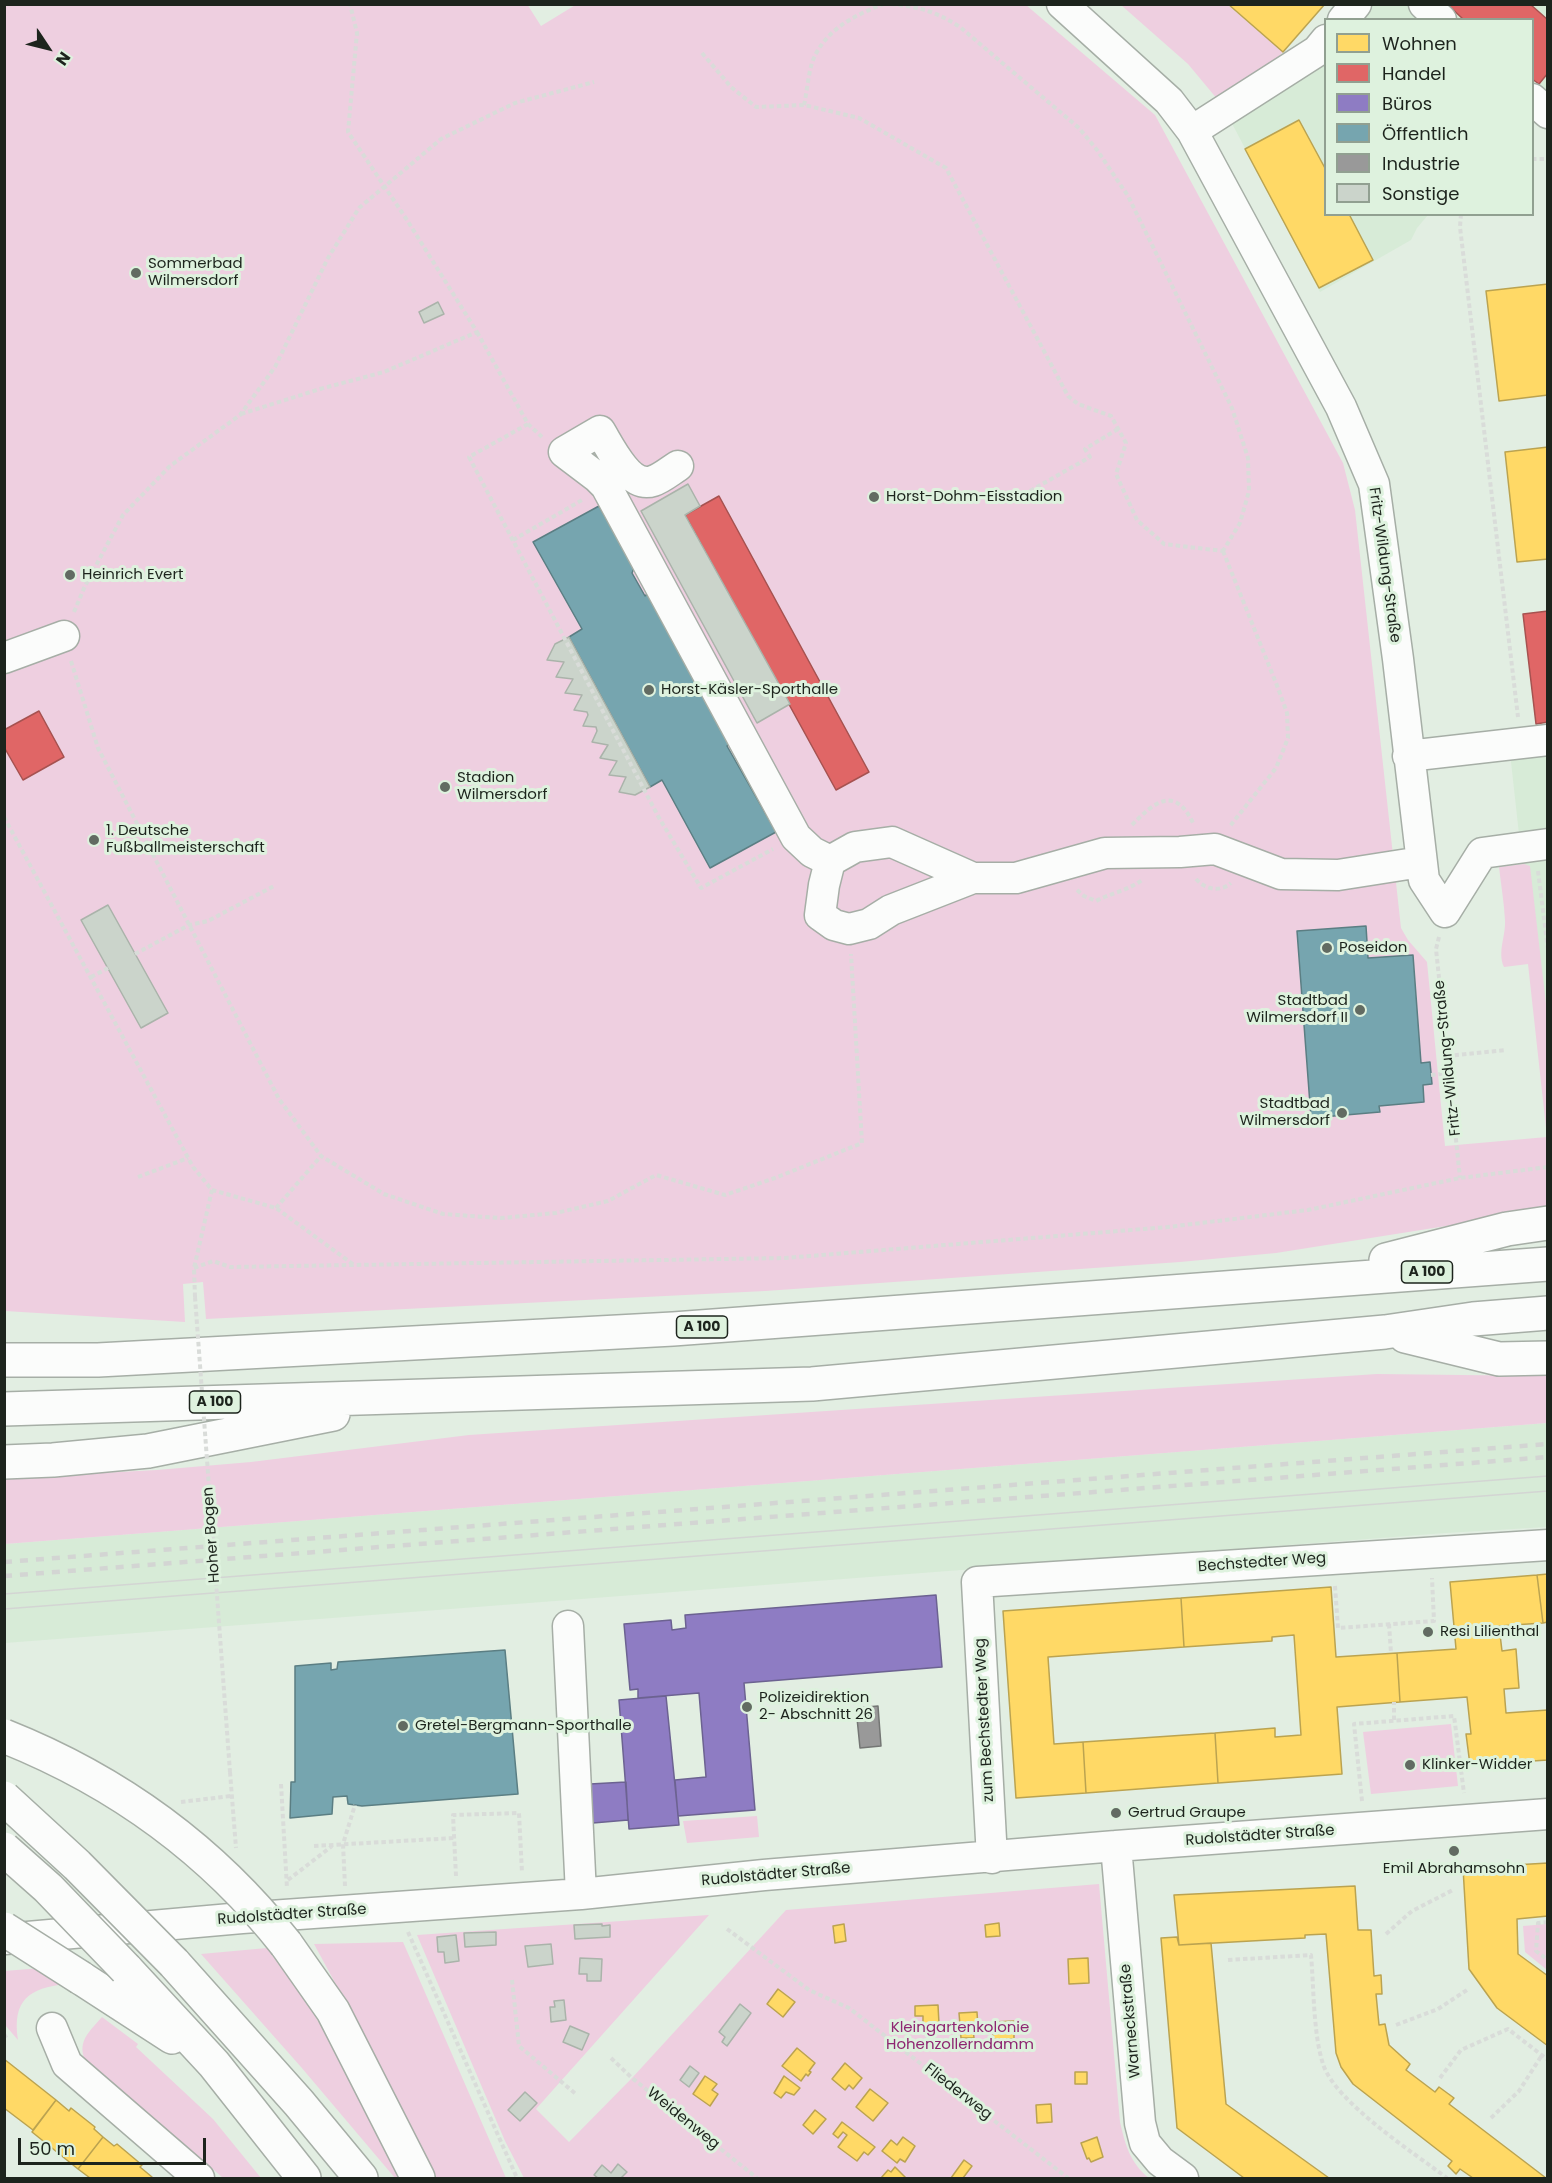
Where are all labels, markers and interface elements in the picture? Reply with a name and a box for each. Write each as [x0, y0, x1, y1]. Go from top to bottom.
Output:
north arrow [18, 18, 78, 78]
legend [1324, 18, 1534, 216]
text: Wohnen [1382, 31, 1457, 56]
text: N [50, 47, 76, 70]
text: Handel [1382, 61, 1446, 86]
text: Büros [1382, 91, 1432, 116]
text: Öffentlich [1382, 121, 1469, 146]
text: Industrie [1382, 151, 1460, 176]
text: Sonstige [1382, 181, 1459, 206]
place label: Sommerbad Wilmersdorf [148, 255, 243, 290]
marker: Sommerbad Wilmersdorf [129, 266, 143, 280]
street label: Fritz-Wildung-Straße [1364, 486, 1404, 644]
place label: Horst-Dohm-Eisstadion [886, 488, 1062, 506]
marker: Horst-Dohm-Eisstadion [867, 490, 881, 504]
place label: Heinrich Evert [82, 566, 183, 584]
marker: Heinrich Evert [63, 568, 77, 582]
place label: Horst-Käsler-Sporthalle [661, 681, 838, 699]
marker: Horst-Käsler-Sporthalle [642, 683, 656, 697]
place label: Stadion Wilmersdorf [457, 769, 547, 804]
marker: Stadion Wilmersdorf [438, 780, 452, 794]
place label: 1. Deutsche Fußballmeisterschaft [106, 822, 265, 857]
marker: 1. Deutsche Fußballmeisterschaft [87, 833, 101, 847]
place label: Poseidon [1339, 939, 1407, 957]
marker: Poseidon [1320, 941, 1334, 955]
street label: Fritz-Wildung-Straße [1431, 979, 1465, 1137]
place label: Stadtbad Wilmersdorf II [1246, 992, 1348, 1027]
marker: Stadtbad Wilmersdorf II [1353, 1003, 1367, 1017]
place label: Stadtbad Wilmersdorf [1240, 1095, 1330, 1130]
marker: Stadtbad Wilmersdorf [1335, 1106, 1349, 1120]
road number: A 100 [1402, 1261, 1452, 1283]
road number: A 100 [676, 1316, 728, 1338]
road number: A 100 [190, 1391, 240, 1413]
street label: Hoher Bogen [200, 1486, 224, 1584]
street label: Bechstedter Weg [1197, 1550, 1327, 1576]
place label: Resi Lilienthal [1440, 1623, 1539, 1641]
marker: Resi Lilienthal [1421, 1625, 1435, 1639]
street label: zum Bechstedter Weg [972, 1638, 998, 1802]
place label: Polizeidirektion 2- Abschnitt 26 [759, 1689, 873, 1724]
marker: Polizeidirektion 2- Abschnitt 26 [740, 1700, 754, 1714]
place label: Gretel-Bergmann-Sporthalle [415, 1717, 632, 1735]
marker: Gretel-Bergmann-Sporthalle [396, 1719, 410, 1733]
place label: Klinker-Widder [1422, 1756, 1532, 1774]
marker: Klinker-Widder [1403, 1758, 1417, 1772]
place label: Gertrud Graupe [1128, 1804, 1246, 1822]
marker: Gertrud Graupe [1109, 1806, 1123, 1820]
street label: Rudolstädter Straße [1185, 1822, 1335, 1850]
marker: Emil Abrahamsohn [1447, 1844, 1461, 1858]
street label: Rudolstädter Straße [701, 1860, 851, 1890]
place label: Emil Abrahamsohn [1383, 1860, 1525, 1878]
street label: Rudolstädter Straße [217, 1901, 367, 1929]
street label: Warneckstraße [1117, 1963, 1145, 2079]
park label: Kleingartenkolonie Hohenzollerndamm [886, 2019, 1034, 2054]
street label: Fliederweg [921, 2060, 995, 2124]
street label: Weidenweg [643, 2084, 723, 2154]
scale bar [21, 2126, 208, 2164]
text: 50 m [29, 2136, 75, 2161]

